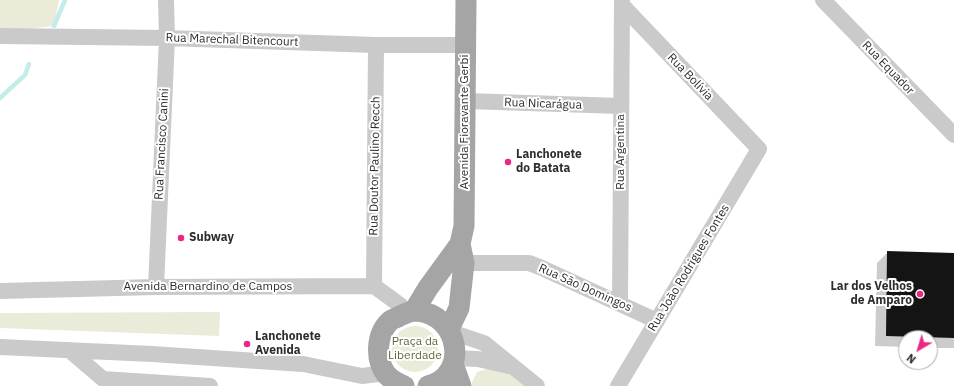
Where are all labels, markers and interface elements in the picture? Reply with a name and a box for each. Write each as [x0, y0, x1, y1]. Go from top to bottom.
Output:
street label: Rua Marechal Bitencourt [165, 30, 299, 50]
street label: Rua Equador [859, 38, 917, 98]
street label: Rua Bolívia [664, 50, 716, 104]
street label: Avenida Fioravante Gerbi [458, 55, 472, 189]
street label: Rua Francisco Canini [152, 88, 172, 200]
street label: Rua Nicarágua [504, 95, 582, 113]
street label: Rua Doutor Paulino Recch [367, 96, 383, 236]
street label: Rua Argentina [614, 114, 628, 190]
place label: Lanchonete do Batata [516, 148, 582, 176]
marker: Lanchonete do Batata [503, 157, 513, 167]
street label: Rua João Rodrigues Fontes [645, 202, 733, 334]
place label: Subway [189, 231, 234, 245]
marker: Subway [176, 233, 186, 243]
street label: Rua São Domingos [536, 261, 634, 315]
street label: Avenida Bernardino de Campos [124, 280, 292, 294]
place label: Lar dos Velhos de Amparo [830, 280, 912, 308]
marker: Lar dos Velhos de Amparo [915, 289, 925, 299]
place label: Lanchonete Avenida [255, 330, 321, 358]
north arrow [898, 330, 938, 370]
park label: Praça da Liberdade [388, 335, 442, 363]
marker: Lanchonete Avenida [242, 339, 252, 349]
text: N [904, 351, 919, 367]

